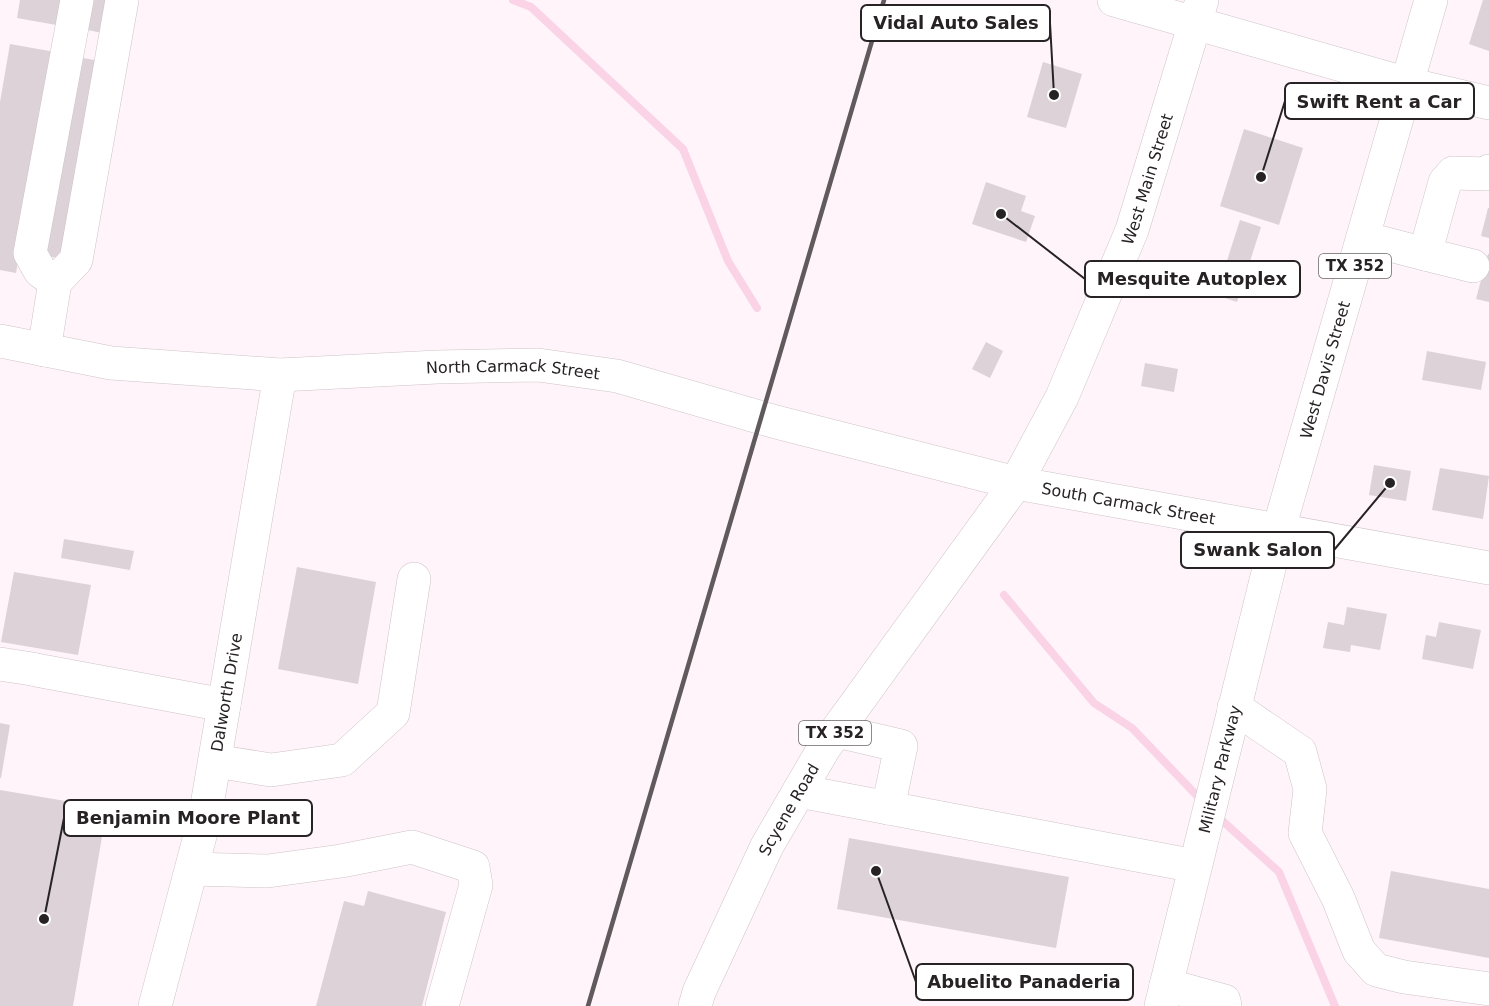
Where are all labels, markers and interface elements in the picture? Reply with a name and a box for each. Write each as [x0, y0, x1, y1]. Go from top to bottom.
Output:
callout: Vidal Auto Sales [861, 5, 1050, 41]
text: Vidal Auto Sales [873, 12, 1039, 33]
callout: Swift Rent a Car [1285, 83, 1474, 119]
text: Swift Rent a Car [1297, 91, 1462, 112]
street label: West Main Street [1117, 111, 1176, 248]
road number: TX 352 [1319, 254, 1391, 278]
callout: Mesquite Autoplex [1085, 261, 1300, 297]
text: Mesquite Autoplex [1097, 268, 1288, 289]
street label: West Davis Street [1296, 299, 1353, 441]
street label: North Carmack Street [426, 356, 601, 383]
street label: South Carmack Street [1040, 478, 1217, 528]
callout: Swank Salon [1181, 532, 1334, 568]
text: Swank Salon [1193, 539, 1323, 560]
street label: Dalworth Drive [207, 631, 246, 753]
street label: Military Parkway [1195, 703, 1244, 835]
road number: TX 352 [799, 721, 871, 745]
street label: Scyene Road [754, 760, 823, 859]
callout: Benjamin Moore Plant [64, 800, 312, 836]
text: Benjamin Moore Plant [76, 807, 300, 828]
callout: Abuelito Panaderia [916, 964, 1133, 1000]
text: Abuelito Panaderia [927, 971, 1121, 992]

